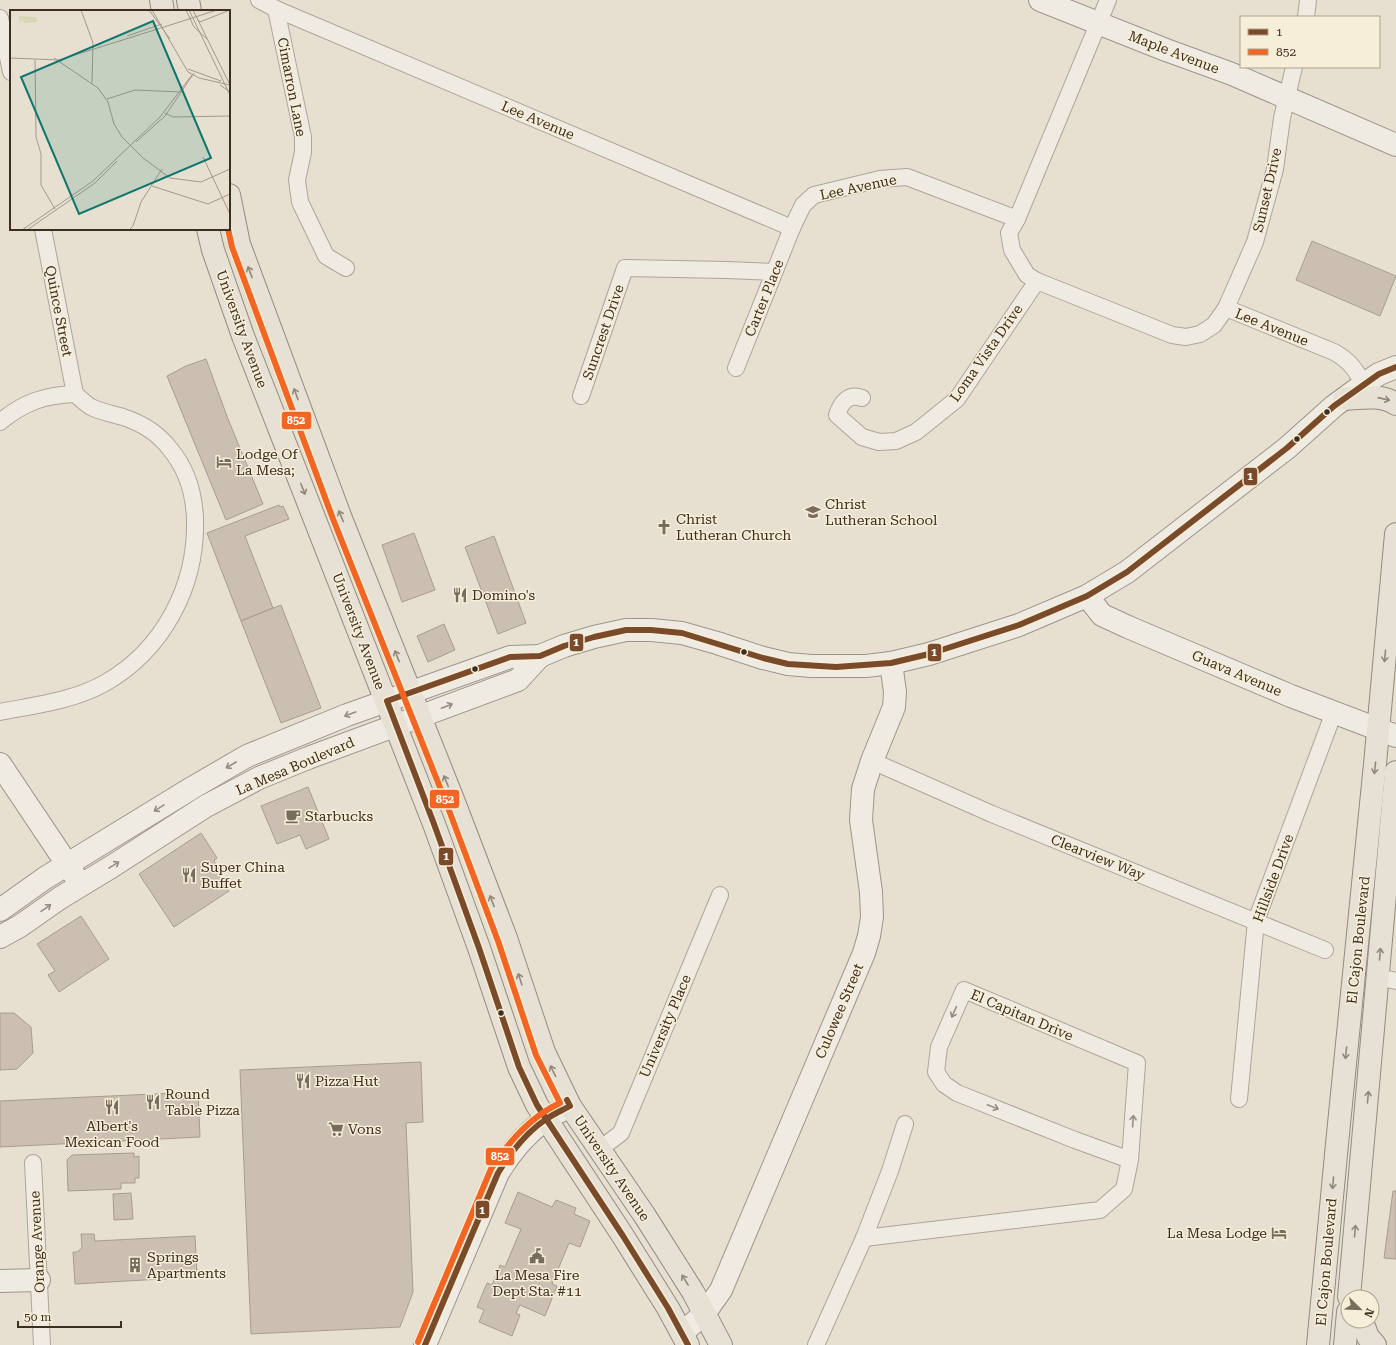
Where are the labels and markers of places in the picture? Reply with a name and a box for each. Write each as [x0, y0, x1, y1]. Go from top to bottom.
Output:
unlabelled marker [1322, 407, 1332, 417]
unlabelled marker [1292, 434, 1302, 444]
place label: Lodge Of La Mesa; [236, 446, 298, 478]
hotel icon: Lodge Of La Mesa; [215, 453, 233, 471]
place label: Christ Lutheran School [825, 496, 938, 528]
school or university icon: Christ Lutheran School [804, 503, 822, 521]
place label: Christ Lutheran Church [676, 511, 791, 543]
church icon: Christ Lutheran Church [655, 518, 673, 536]
restaurant icon: Domino's [451, 586, 469, 604]
place label: Domino's [472, 587, 535, 603]
unlabelled marker [739, 647, 749, 657]
unlabelled marker [470, 664, 480, 674]
cafe icon: Starbucks [284, 807, 302, 825]
place label: Starbucks [305, 808, 373, 824]
place label: Super China Buffet [201, 859, 285, 891]
restaurant icon: Super China Buffet [180, 866, 198, 884]
unlabelled marker [496, 1008, 506, 1018]
restaurant icon: Pizza Hut [294, 1072, 312, 1090]
place label: Pizza Hut [315, 1073, 378, 1089]
place label: Round Table Pizza [165, 1086, 240, 1118]
restaurant icon: Round Table Pizza [144, 1093, 162, 1111]
restaurant icon: Albert's Mexican Food [103, 1098, 121, 1116]
place label: Albert's Mexican Food [64, 1118, 160, 1150]
supermarket icon: Vons [327, 1120, 345, 1138]
place label: Vons [348, 1121, 382, 1137]
hotel icon: La Mesa Lodge [1270, 1224, 1288, 1242]
place label: La Mesa Lodge [1167, 1225, 1267, 1241]
public building icon: La Mesa Fire Dept Sta. #11 [528, 1247, 546, 1265]
place label: Springs Apartments [147, 1249, 226, 1281]
building icon: Springs Apartments [126, 1256, 144, 1274]
place label: La Mesa Fire Dept Sta. #11 [492, 1267, 582, 1299]

